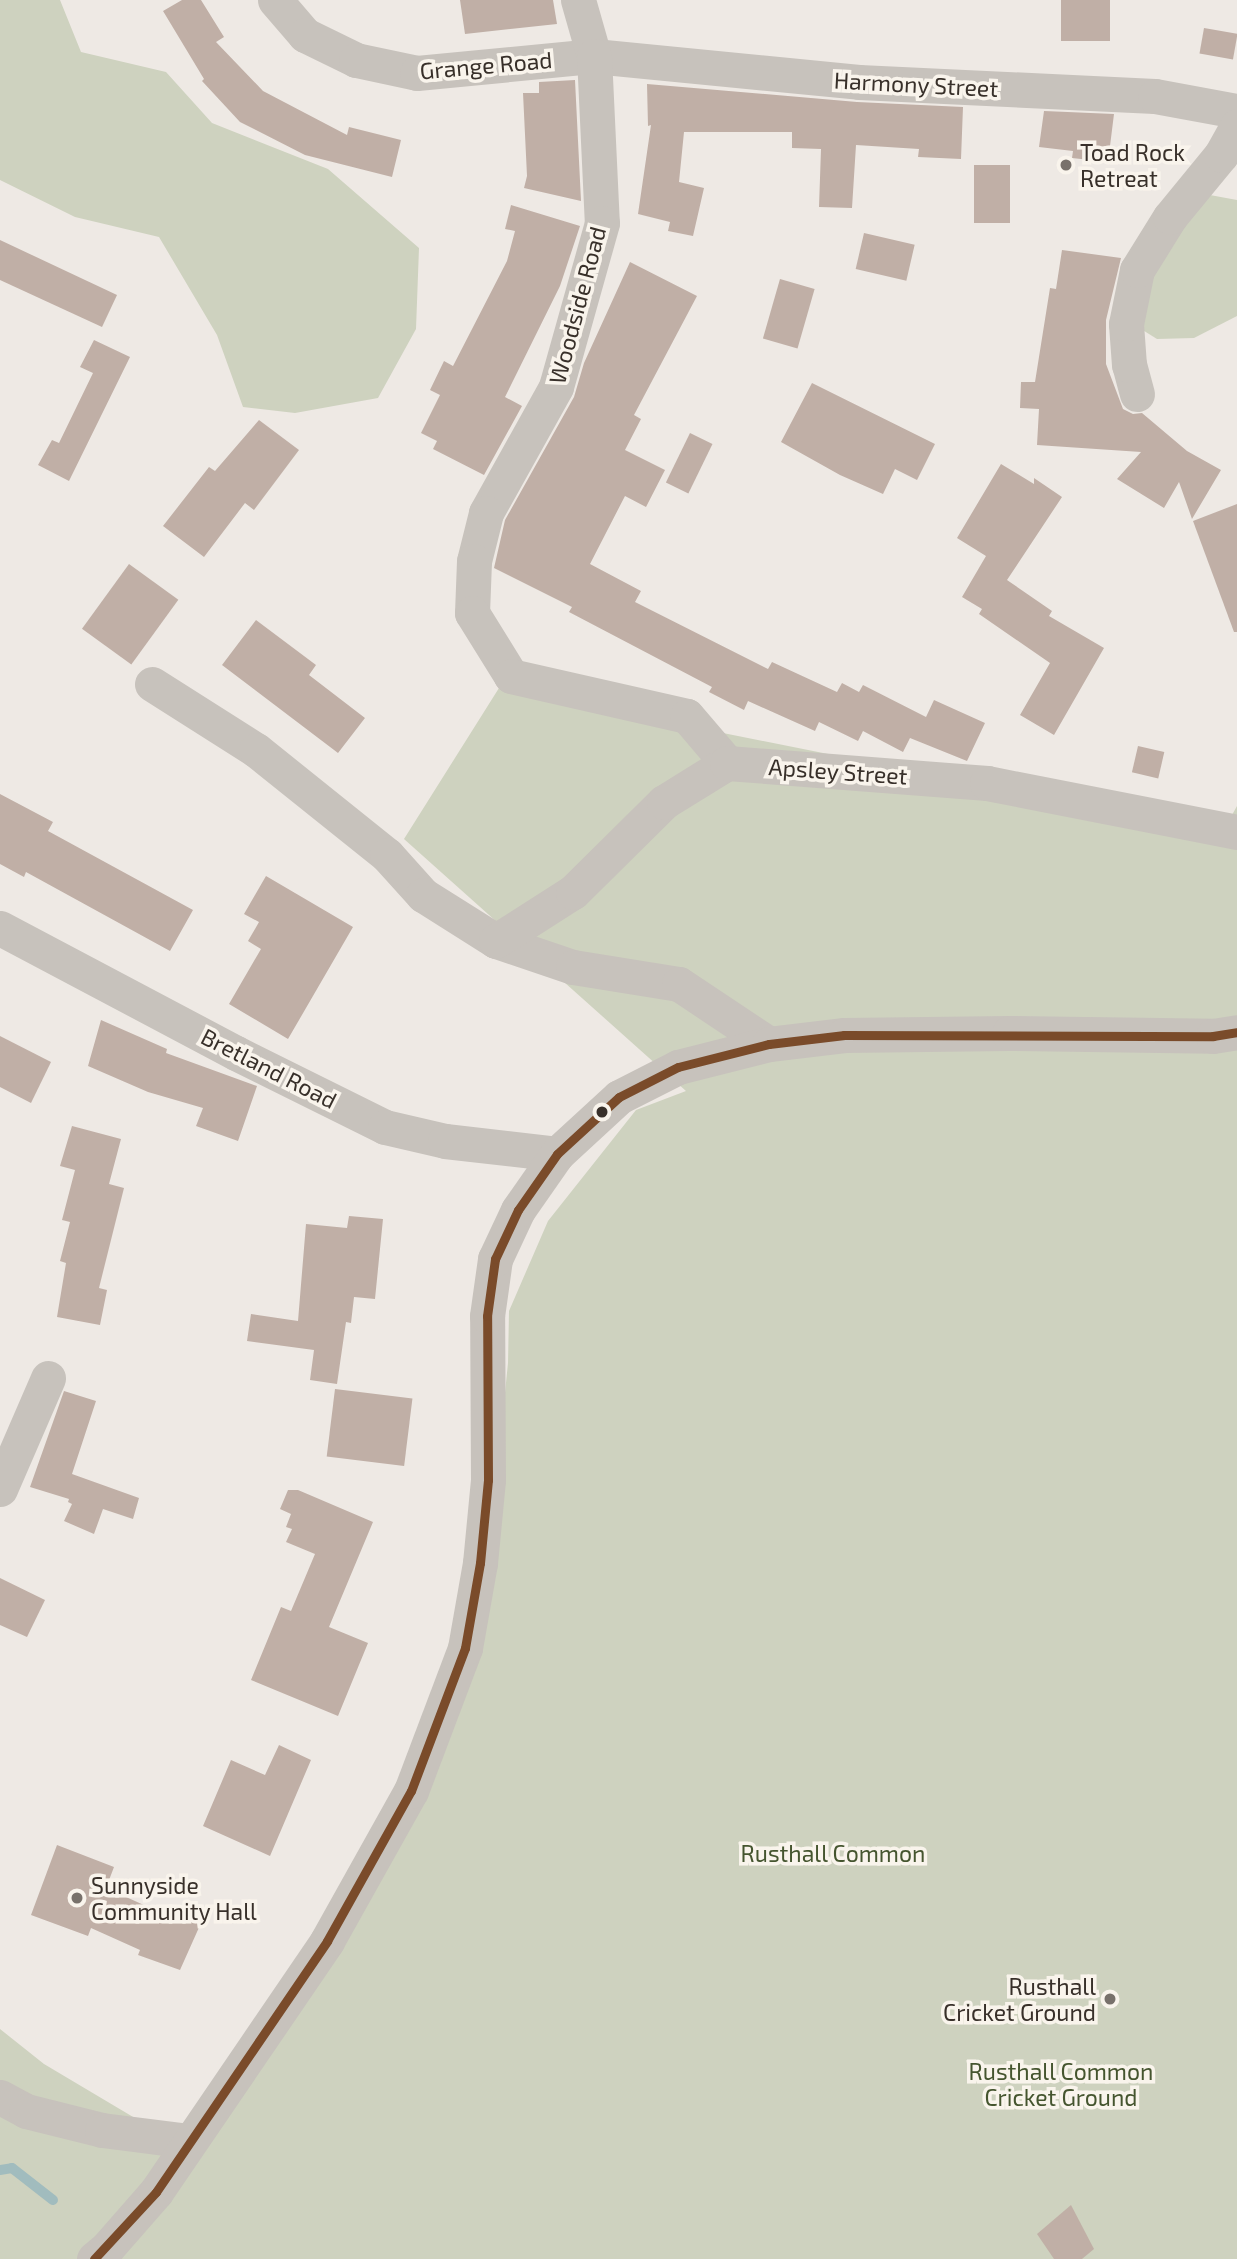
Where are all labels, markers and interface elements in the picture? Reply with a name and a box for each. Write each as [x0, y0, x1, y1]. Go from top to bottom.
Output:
street label: Grange Road [419, 45, 553, 85]
street label: Harmony Street [833, 66, 999, 102]
place label: Toad Rock Retreat [1080, 138, 1185, 192]
marker: Toad Rock Retreat [1058, 157, 1074, 173]
street label: Woodside Road [543, 223, 611, 387]
street label: Apsley Street [767, 752, 909, 790]
street label: Bretland Road [197, 1022, 341, 1114]
unlabelled marker [595, 1105, 609, 1119]
park label: Rusthall Common [740, 1839, 926, 1867]
place label: Sunnyside Community Hall [91, 1871, 257, 1925]
marker: Sunnyside Community Hall [69, 1890, 85, 1906]
place label: Rusthall Cricket Ground [943, 1972, 1096, 2026]
marker: Rusthall Cricket Ground [1102, 1991, 1118, 2007]
park label: Rusthall Common Cricket Ground [968, 2057, 1154, 2111]

